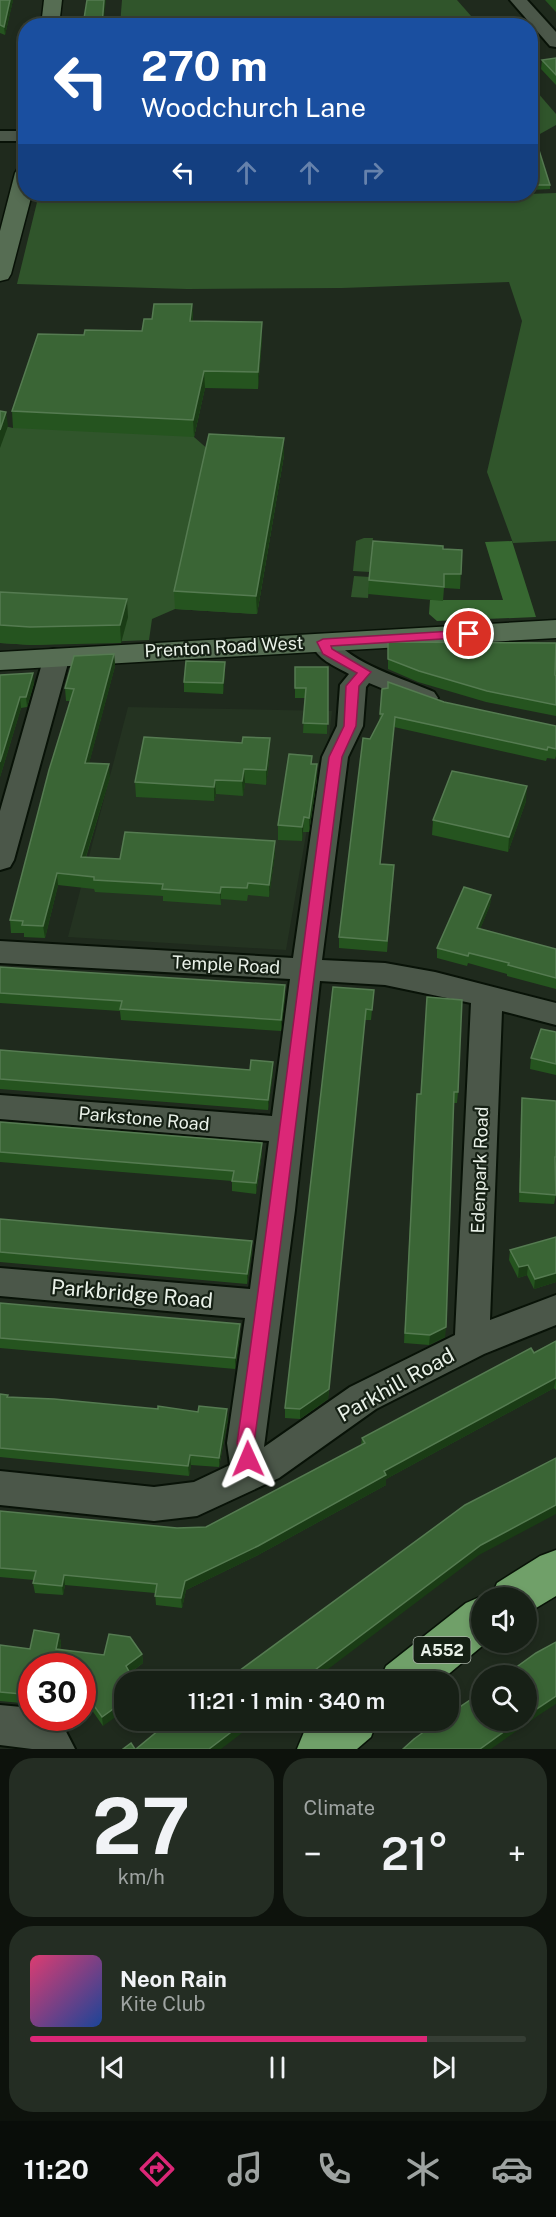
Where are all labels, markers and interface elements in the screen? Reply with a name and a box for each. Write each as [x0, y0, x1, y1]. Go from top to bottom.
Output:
text: 270 m [141, 41, 268, 90]
icon: left [42, 42, 120, 120]
text: Woodchurch Lane [141, 91, 366, 123]
icon: left [167, 156, 200, 189]
icon: ahead [230, 156, 263, 189]
icon: ahead [293, 156, 326, 189]
icon: right [356, 156, 389, 189]
pin [443, 608, 494, 659]
icon: arrive [452, 617, 485, 650]
street label: Prenton Road West [144, 632, 304, 661]
street label: Temple Road [172, 951, 281, 978]
street label: Parkstone Road [78, 1102, 210, 1135]
street label: Edenpark Road [467, 1106, 492, 1234]
street label: Parkbridge Road [50, 1274, 214, 1313]
street label: Parkhill Road [333, 1342, 458, 1427]
position arrow [216, 1427, 280, 1491]
map controls [471, 1587, 537, 1731]
button: sound [471, 1587, 537, 1653]
road number: A552 [414, 1637, 470, 1663]
speed limit sign: 30 [18, 1653, 96, 1731]
button: search [471, 1665, 537, 1731]
text: 11:21 · 1 min · 340 m [188, 1688, 385, 1714]
text: 27 [92, 1780, 190, 1872]
text: Climate [304, 1796, 375, 1820]
text: 21° [381, 1827, 449, 1880]
text: − [304, 1835, 322, 1873]
text: + [508, 1835, 526, 1873]
text: km/h [118, 1865, 165, 1889]
text: Neon Rain [120, 1966, 227, 1992]
text: Kite Club [120, 1992, 205, 2016]
icon: previous [96, 2051, 129, 2084]
icon: pause [261, 2051, 294, 2084]
icon: next [427, 2051, 460, 2084]
icon: directions [136, 2148, 178, 2190]
icon: music [224, 2148, 266, 2190]
icon: phone [313, 2148, 355, 2190]
icon: climate [402, 2148, 444, 2190]
icon: car [491, 2148, 533, 2190]
text: 11:20 [23, 2153, 89, 2185]

